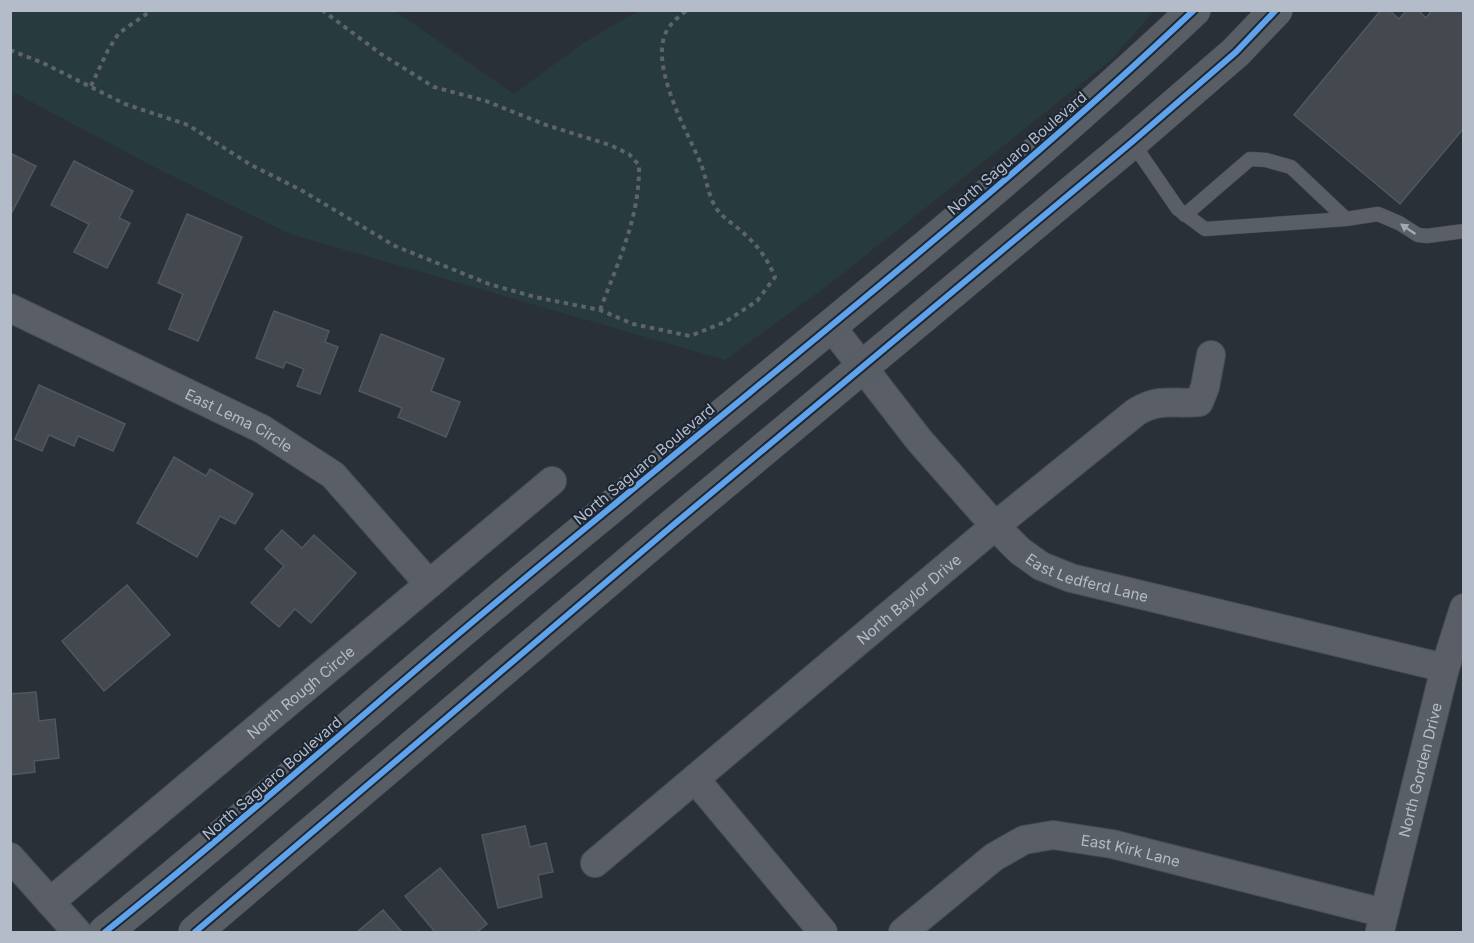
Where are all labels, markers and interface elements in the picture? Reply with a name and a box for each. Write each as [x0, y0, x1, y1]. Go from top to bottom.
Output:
street label: North Saguaro Boulevard [943, 87, 1091, 219]
one-way arrow [1399, 223, 1416, 234]
street label: East Lema Circle [182, 384, 296, 456]
street label: North Saguaro Boulevard [570, 399, 718, 529]
street label: East Ledferd Lane [1022, 549, 1150, 606]
street label: North Baylor Drive [853, 550, 965, 648]
street label: North Rough Circle [243, 641, 358, 742]
street label: North Gorden Drive [1394, 701, 1446, 839]
street label: North Saguaro Boulevard [198, 712, 346, 844]
street label: East Kirk Lane [1080, 830, 1182, 870]

